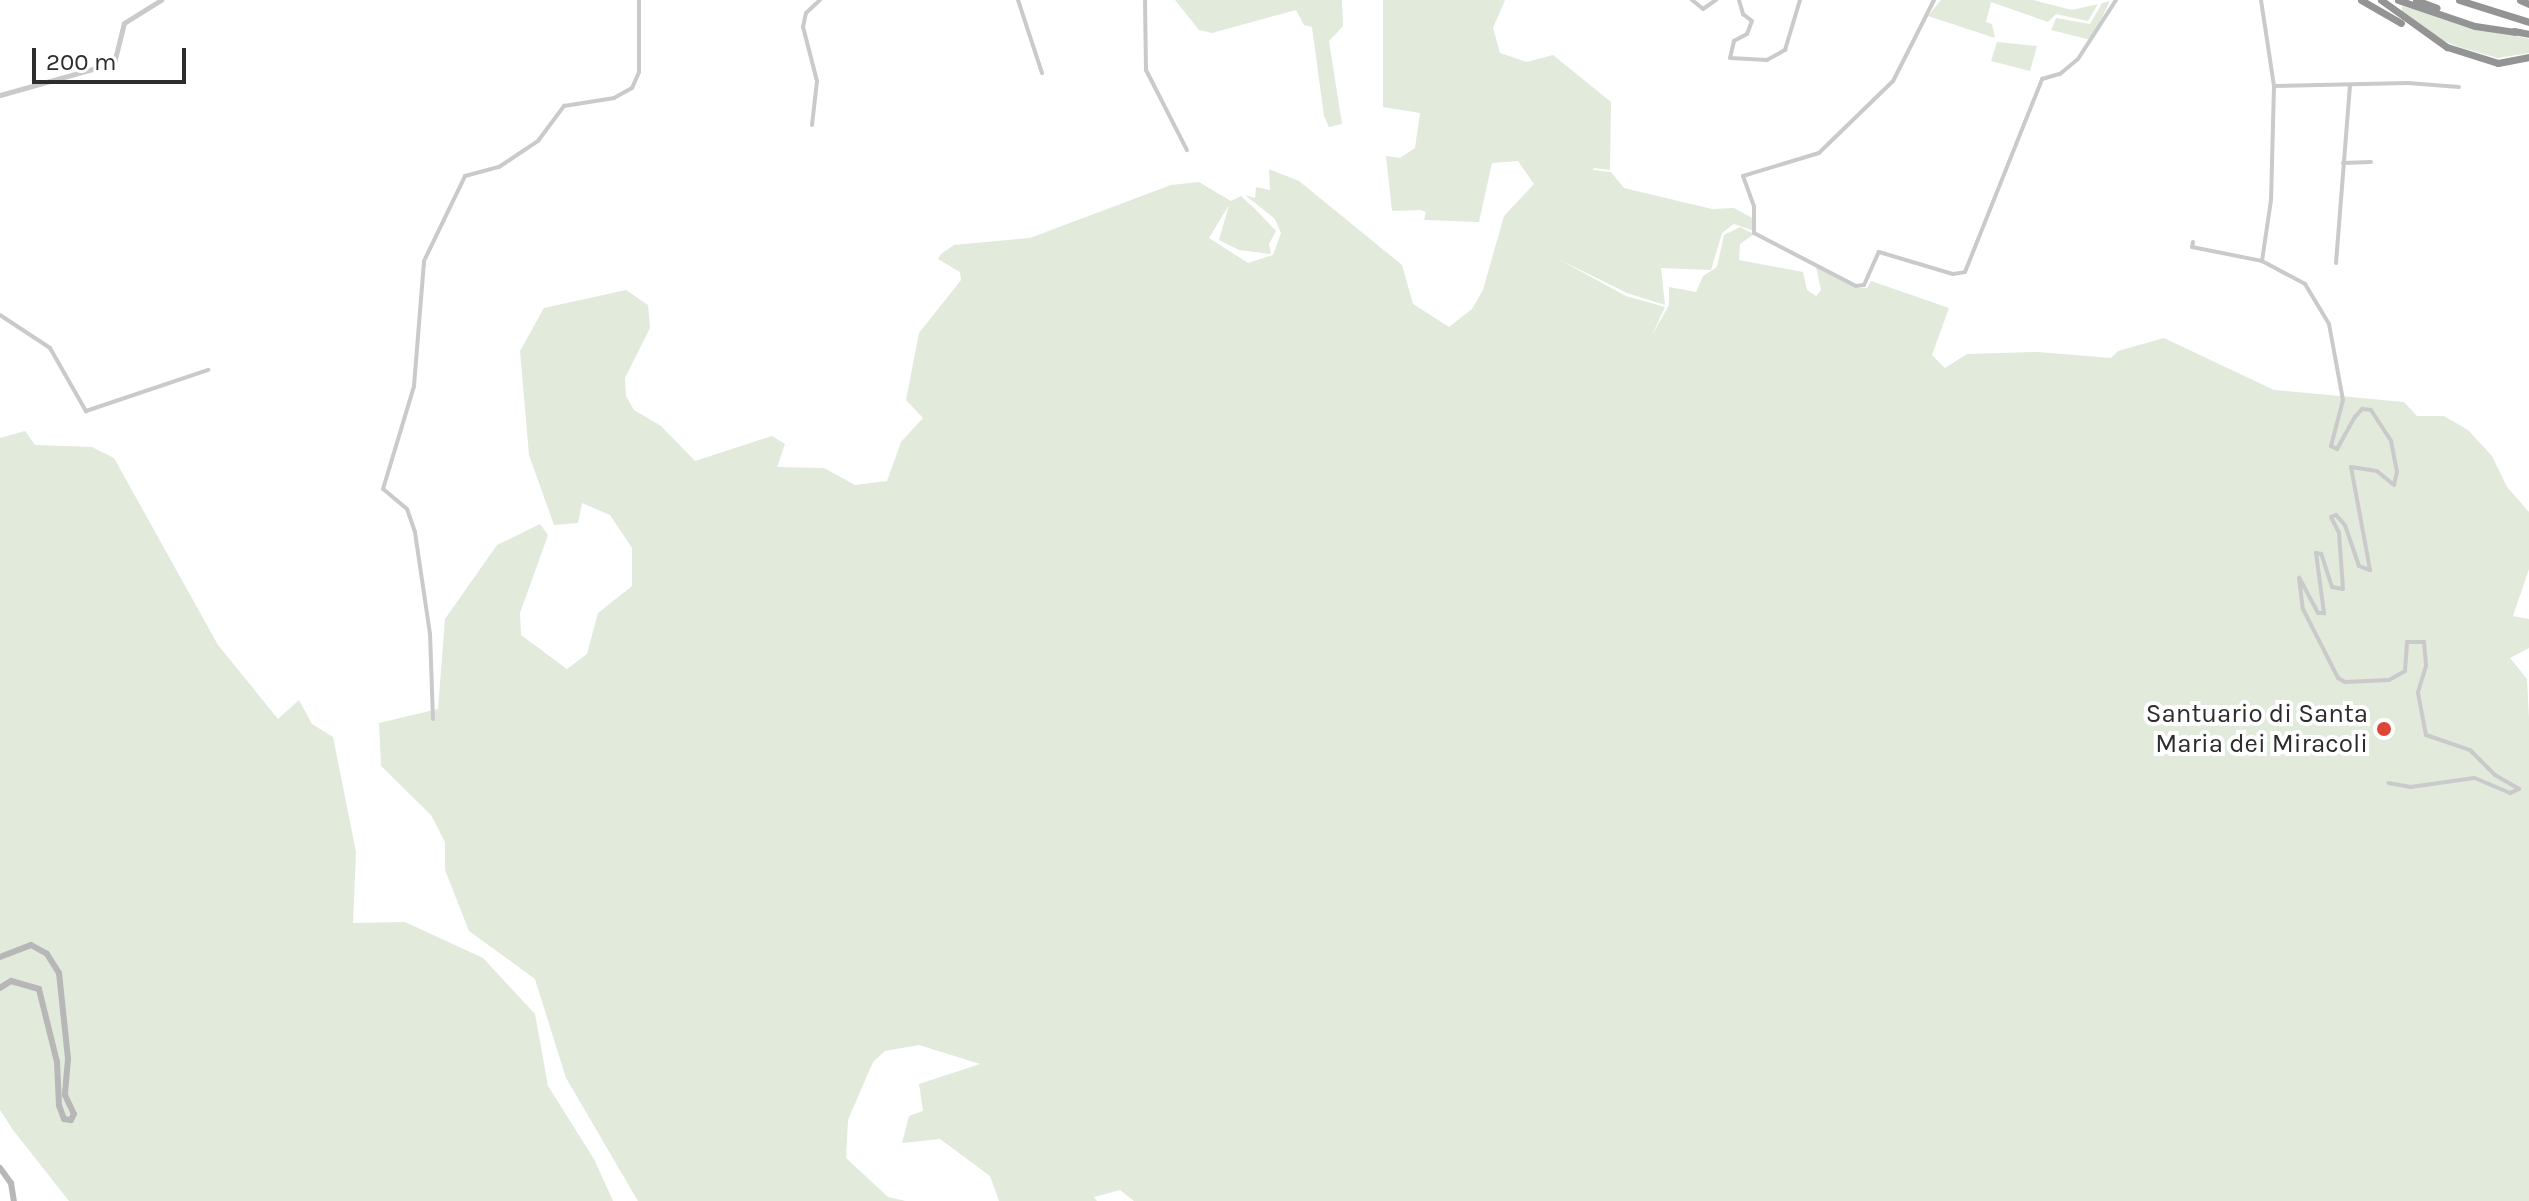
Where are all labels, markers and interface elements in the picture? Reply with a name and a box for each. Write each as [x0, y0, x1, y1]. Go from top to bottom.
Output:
scale bar [36, 32, 190, 82]
text: 200 m [46, 48, 117, 76]
place label: Santuario di Santa Maria dei Miracoli [2146, 698, 2368, 760]
marker: Santuario di Santa Maria dei Miracoli [2375, 720, 2393, 738]

